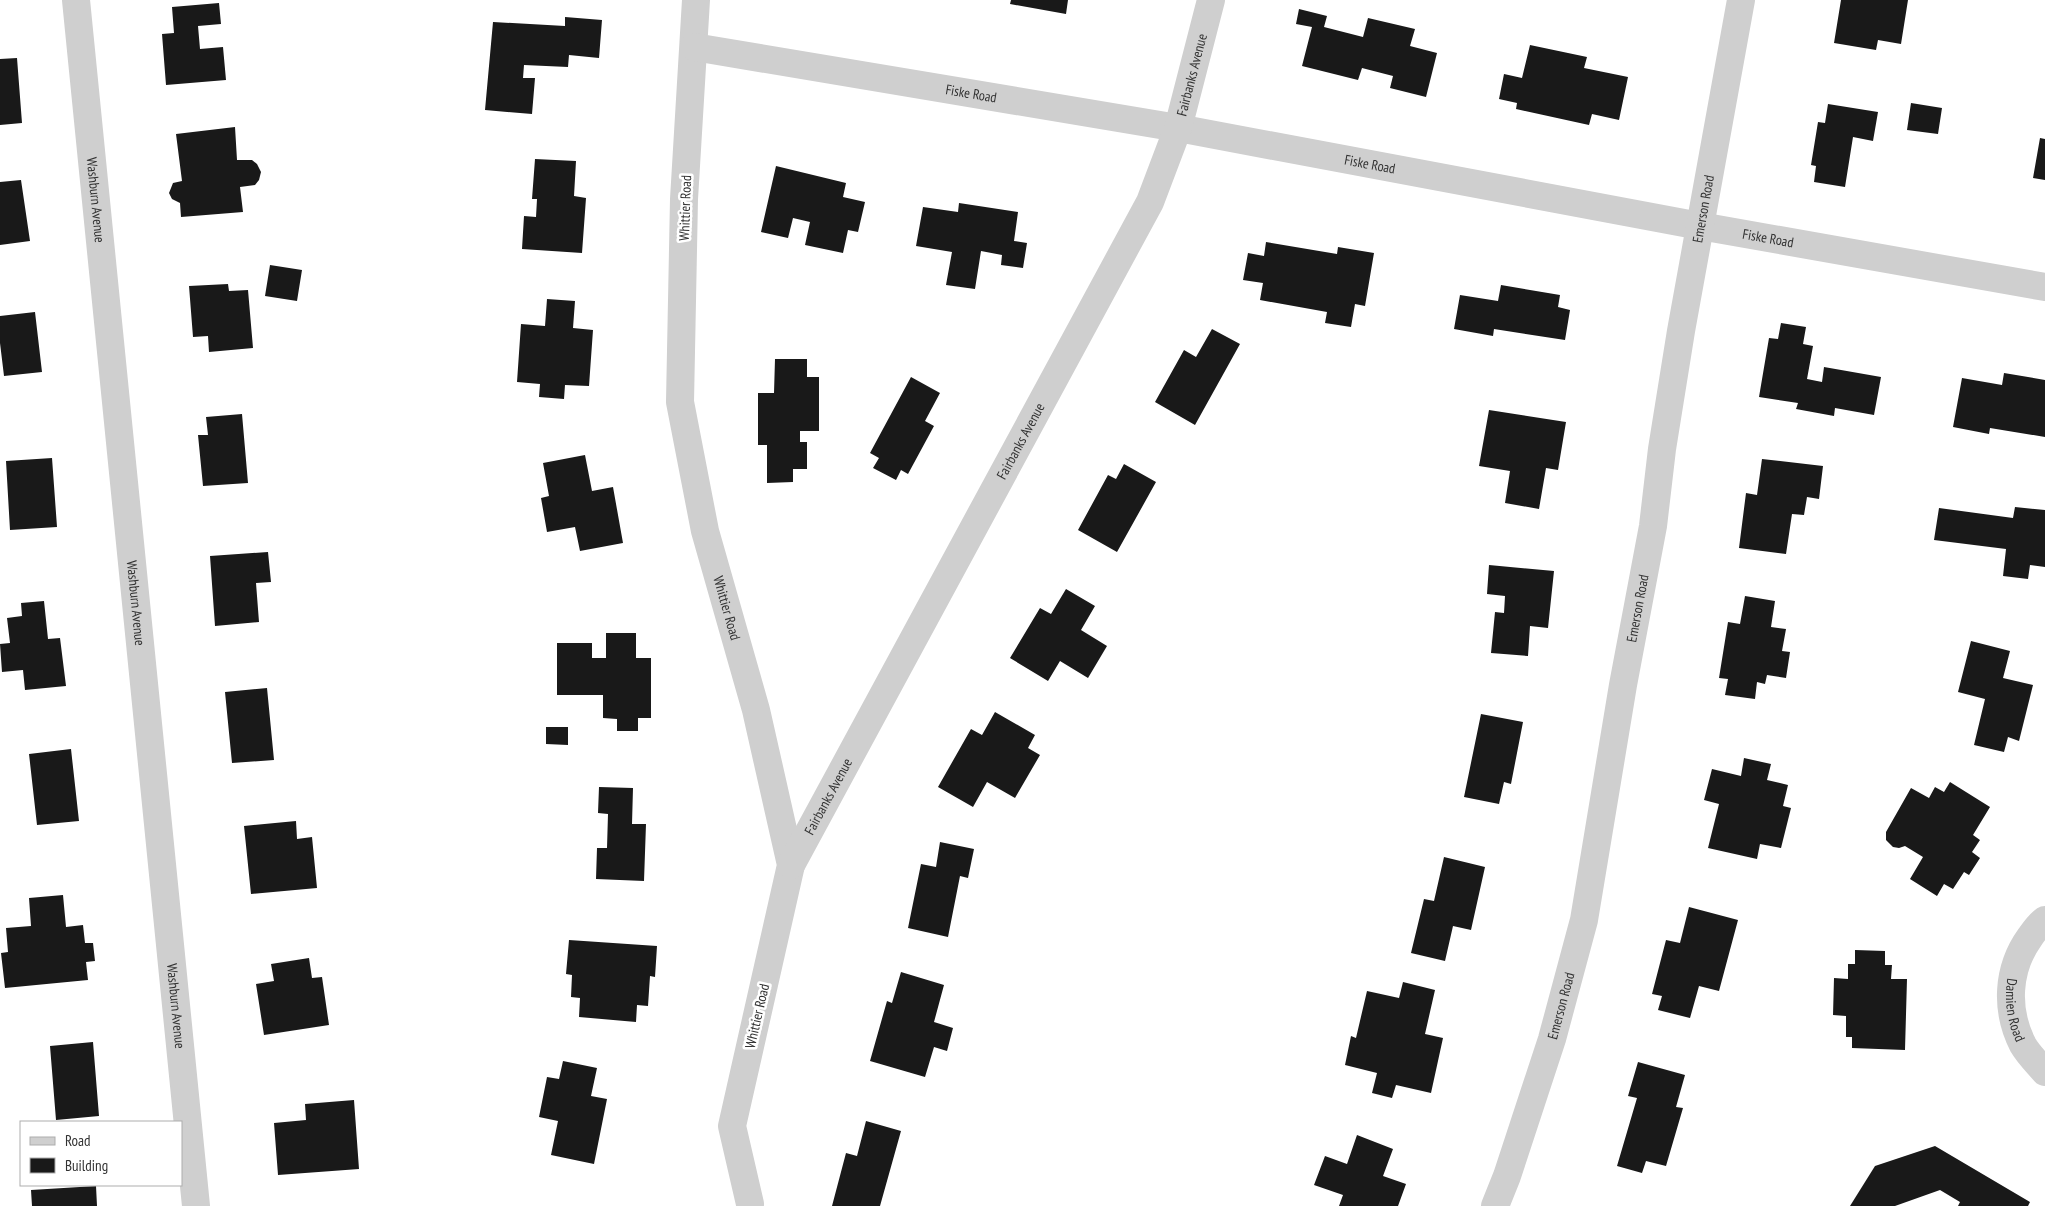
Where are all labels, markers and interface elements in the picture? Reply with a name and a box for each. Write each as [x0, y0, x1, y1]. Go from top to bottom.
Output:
street label: Fairbanks Avenue [1172, 32, 1211, 118]
street label: Fiske Road [944, 80, 998, 107]
street label: Fiske Road [1343, 150, 1397, 178]
street label: Washburn Avenue [83, 156, 109, 244]
street label: Emerson Road [1688, 173, 1718, 244]
street label: Whittier Road [675, 175, 695, 241]
street label: Fiske Road [1741, 225, 1795, 251]
street label: Fairbanks Avenue [993, 400, 1049, 483]
street label: Washburn Avenue [123, 560, 149, 647]
street label: Emerson Road [1622, 573, 1653, 644]
street label: Whittier Road [709, 574, 745, 642]
street label: Fairbanks Avenue [800, 755, 856, 838]
street label: Washburn Avenue [163, 963, 189, 1050]
street label: Emerson Road [1543, 970, 1579, 1041]
street label: Damien Road [2002, 977, 2029, 1044]
street label: Whittier Road [741, 982, 773, 1050]
legend [20, 1121, 182, 1186]
text: Road [65, 1131, 91, 1150]
text: Building [65, 1156, 108, 1175]

